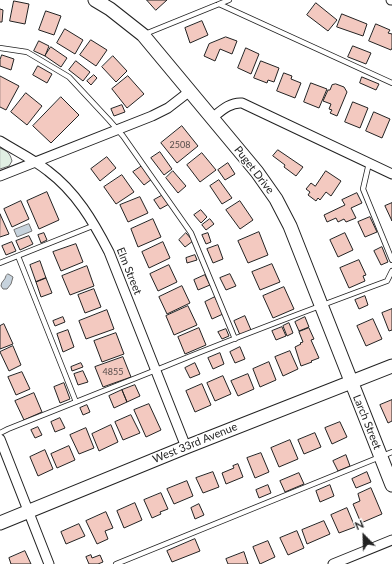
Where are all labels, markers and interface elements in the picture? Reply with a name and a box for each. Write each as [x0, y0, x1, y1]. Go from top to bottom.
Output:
house number: 2508 [170, 140, 190, 150]
street label: Puget Drive [231, 143, 277, 197]
street label: Elm Street [114, 245, 144, 297]
house number: 4855 [103, 367, 123, 377]
street label: Larch Street [350, 393, 384, 451]
street label: West 33rd Avenue [151, 420, 239, 466]
north arrow [344, 516, 384, 556]
text: N [353, 517, 366, 532]

